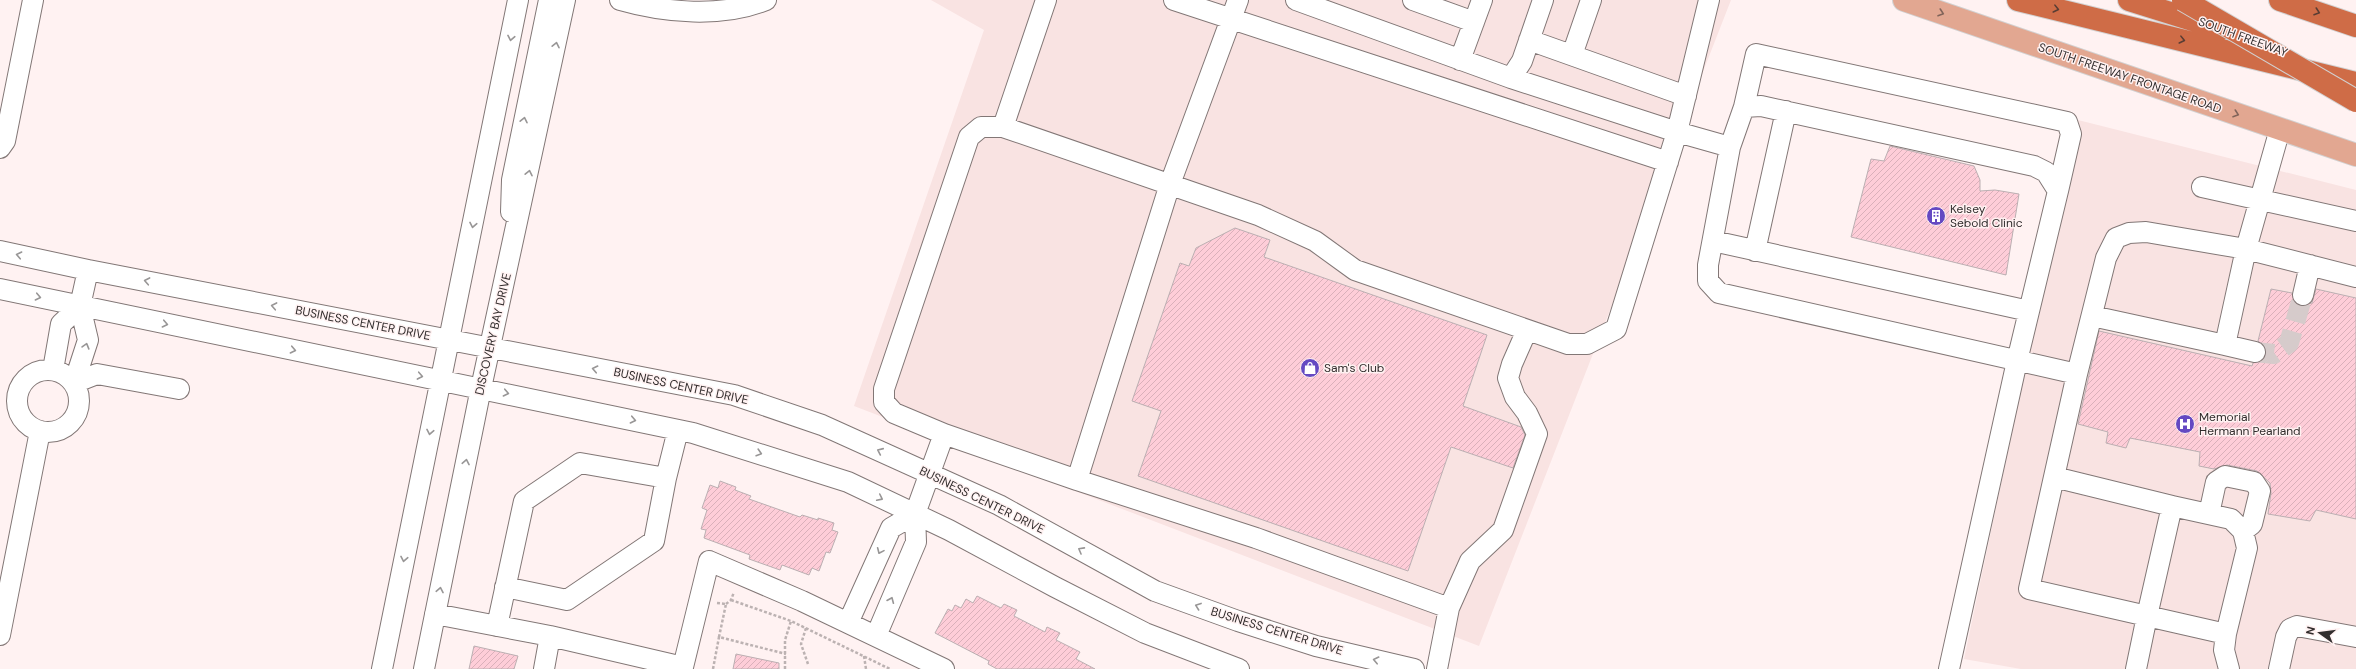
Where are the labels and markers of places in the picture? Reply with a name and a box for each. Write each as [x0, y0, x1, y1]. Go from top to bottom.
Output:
place label: Kelsey Sebold Clinic [1950, 201, 2023, 231]
building icon: Kelsey Sebold Clinic [1925, 205, 1947, 227]
shop icon: Sam's Club [1299, 357, 1321, 379]
place label: Sam's Club [1324, 360, 1384, 376]
place label: Memorial Hermann Pearland [2199, 409, 2301, 439]
hospital icon: Memorial Hermann Pearland [2174, 413, 2196, 435]

